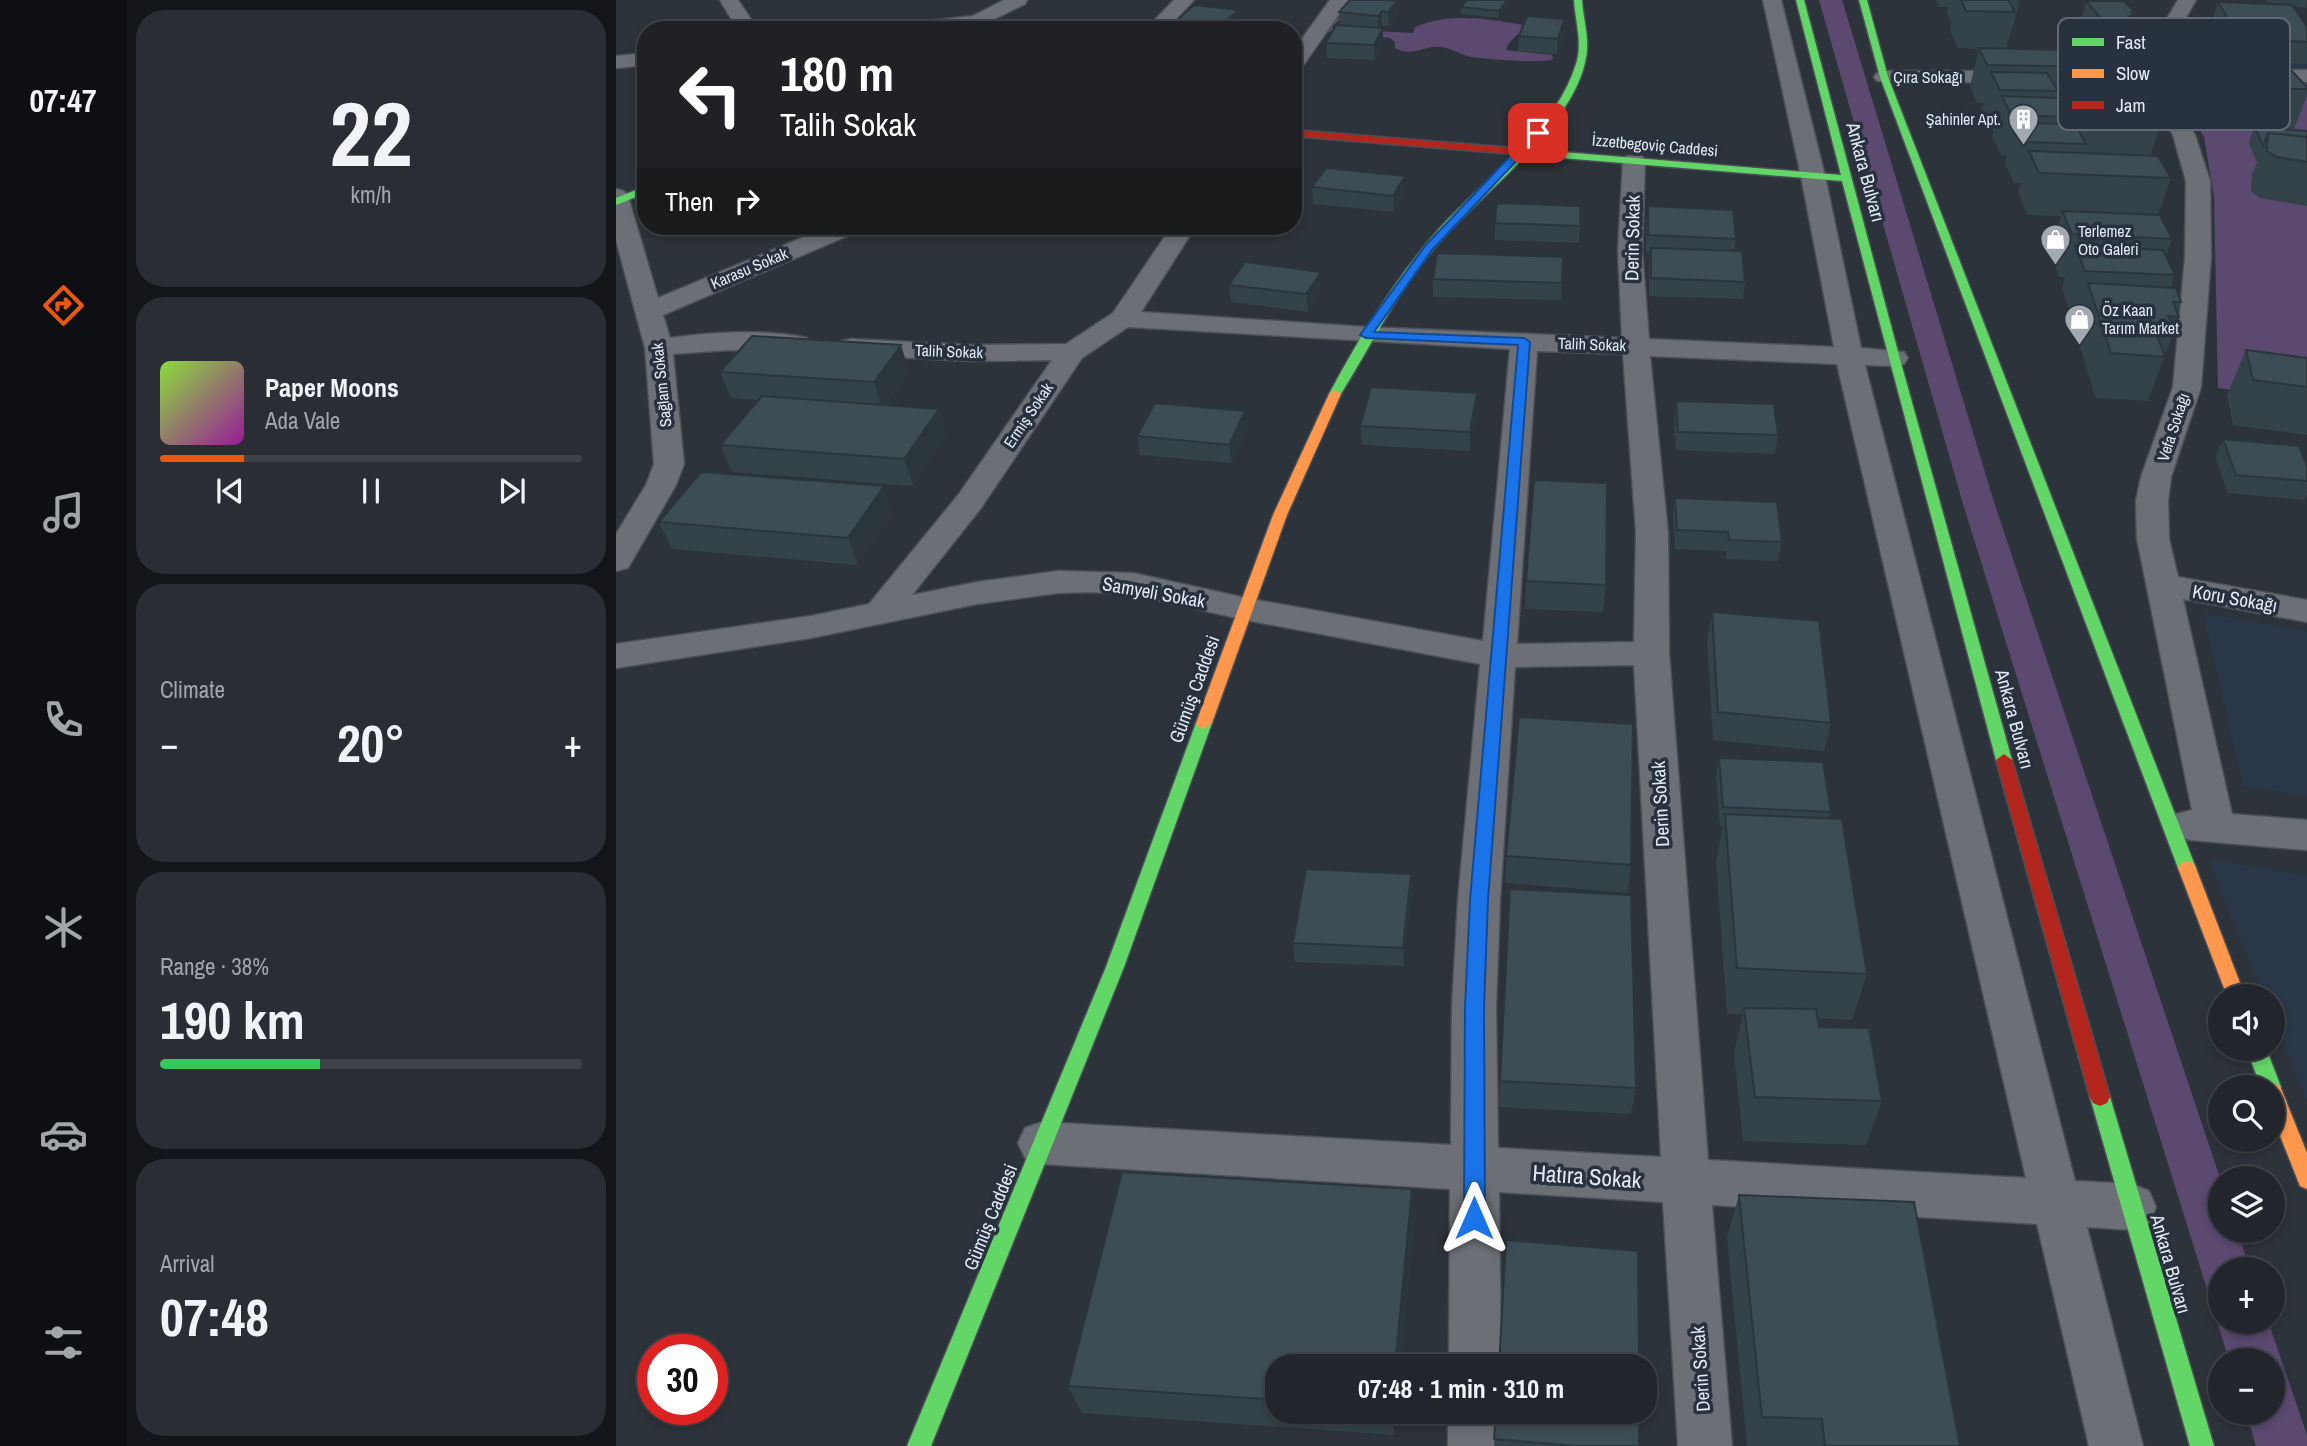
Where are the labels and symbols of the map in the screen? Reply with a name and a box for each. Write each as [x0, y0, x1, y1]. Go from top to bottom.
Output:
legend [2058, 18, 2290, 130]
text: Fast [2116, 29, 2146, 55]
text: Slow [2116, 60, 2151, 86]
street label: Çıra Sokağı [1893, 66, 1963, 88]
text: Jam [2116, 92, 2145, 118]
building icon: Şahinler Apt. [2007, 102, 2041, 146]
pin [1508, 103, 1568, 163]
place label: Şahinler Apt. [1926, 108, 2001, 130]
street label: Ankara Bulvarı [1840, 118, 1892, 225]
street label: İzzetbegoviç Caddesi [1591, 129, 1719, 161]
street label: Derin Sokak [1618, 195, 1646, 281]
place label: Terlemez Oto Galeri [2078, 220, 2139, 260]
shop icon: Terlemez Oto Galeri [2038, 223, 2072, 267]
street label: Karasu Sokak [707, 242, 791, 294]
place label: Öz Kaan Tarım Market [2102, 299, 2179, 339]
shop icon: Öz Kaan Tarım Market [2062, 302, 2096, 346]
street label: Talih Sokak [1558, 332, 1627, 356]
street label: Talih Sokak [915, 339, 984, 363]
street label: Sağlam Sokak [646, 341, 676, 428]
street label: Ermiş Sokak [998, 378, 1058, 452]
street label: Vefa Sokağı [2152, 390, 2194, 464]
street label: Samyeli Sokak [1101, 570, 1208, 614]
street label: Koru Sokağı [2191, 578, 2279, 618]
street label: Gümüş Caddesi [1163, 632, 1225, 746]
street label: Ankara Bulvarı [1989, 665, 2041, 772]
street label: Derin Sokak [1645, 760, 1675, 847]
street label: Hatıra Sokak [1532, 1157, 1643, 1195]
street label: Gümüş Caddesi [957, 1160, 1023, 1274]
position arrow [1437, 1181, 1511, 1255]
street label: Ankara Bulvarı [2144, 1210, 2198, 1317]
street label: Derin Sokak [1684, 1325, 1716, 1413]
speed limit sign: 30 [637, 1334, 728, 1425]

